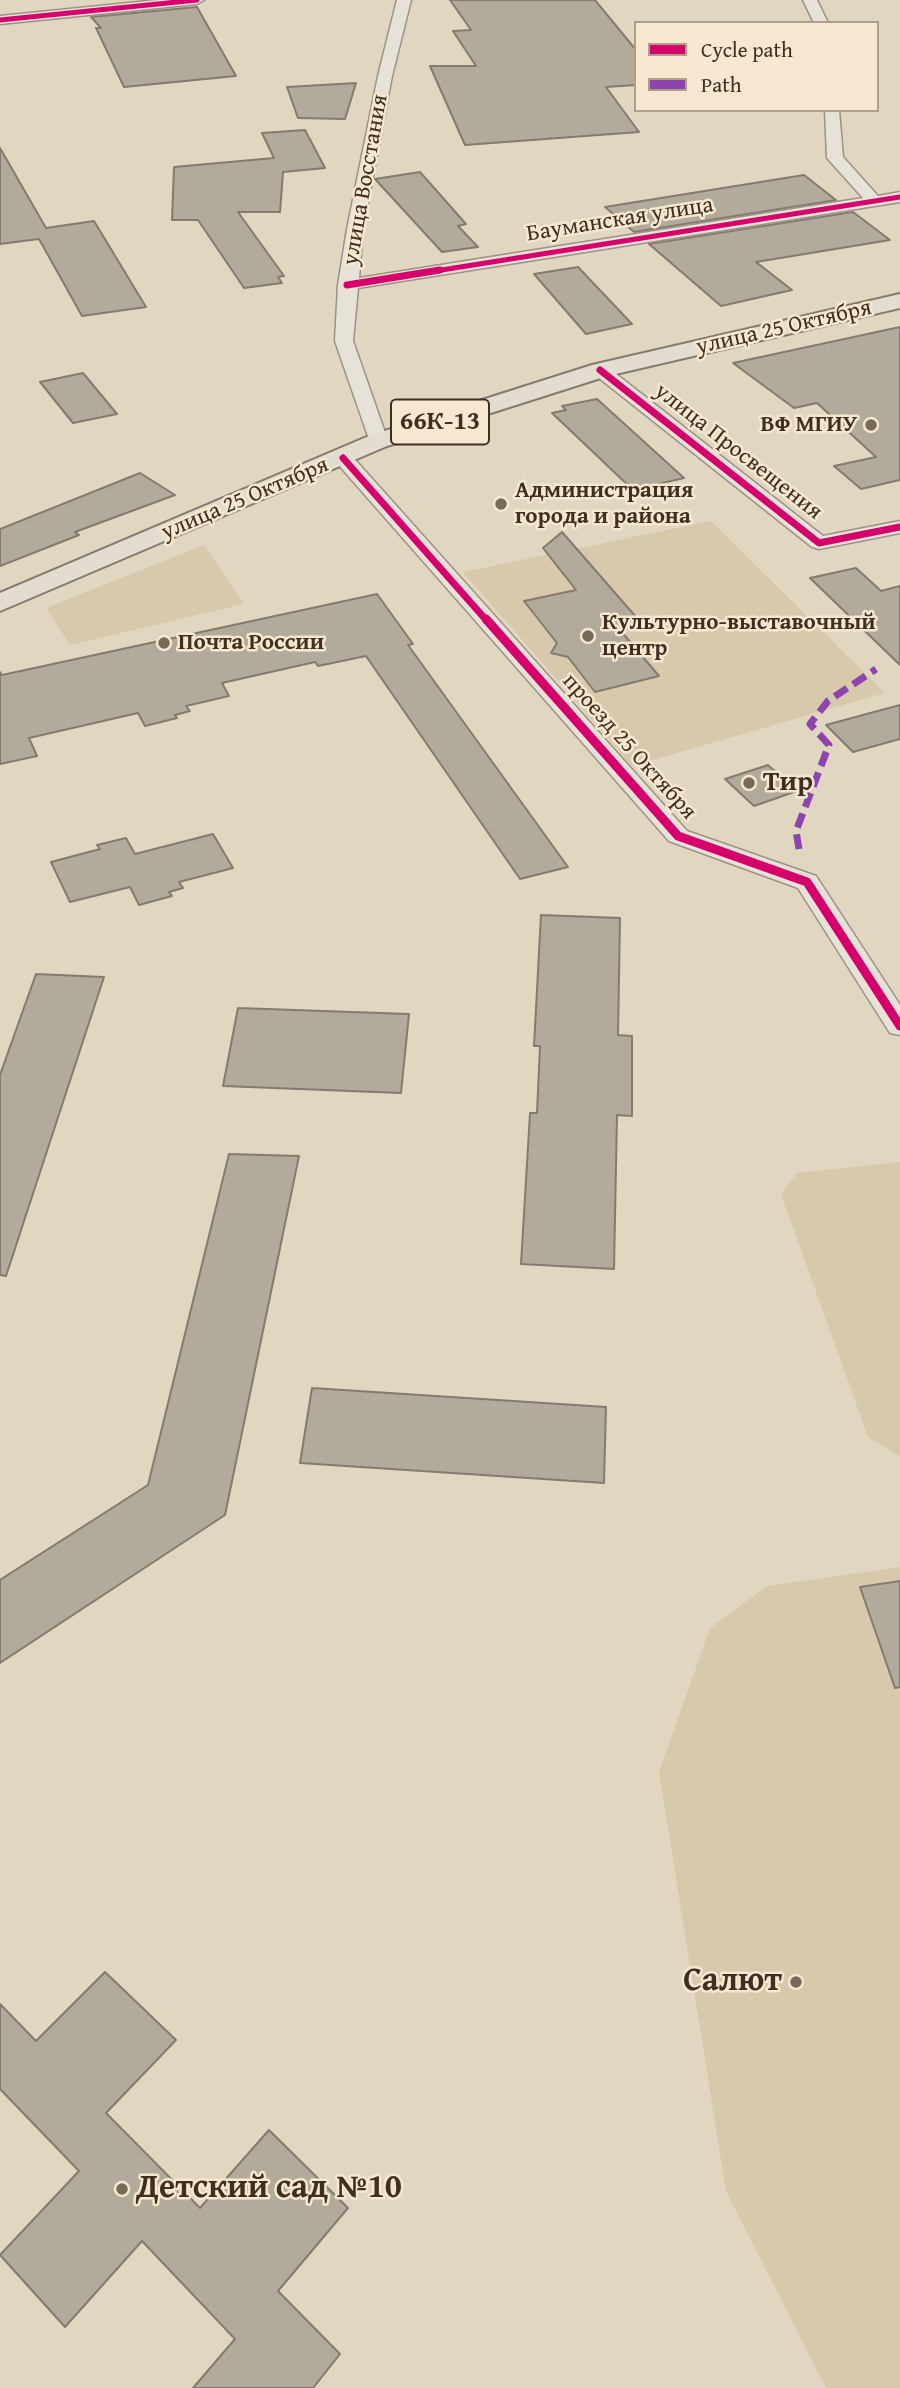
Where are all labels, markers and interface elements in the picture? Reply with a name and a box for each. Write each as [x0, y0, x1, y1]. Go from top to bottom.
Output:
legend [634, 21, 879, 112]
text: Cycle path [701, 34, 793, 65]
text: Path [701, 69, 741, 100]
street label: улица Восстания [337, 92, 395, 268]
street label: Бауманская улица [525, 192, 715, 248]
street label: улица 25 Октября [694, 294, 874, 362]
street label: улица Просвещения [649, 378, 827, 526]
road number: 66К-13 [391, 400, 489, 444]
place label: ВФ МГИУ [760, 411, 857, 439]
marker: ВФ МГИУ [863, 417, 879, 433]
street label: улица 25 Октября [157, 451, 333, 547]
place label: Администрация города и района [515, 477, 693, 531]
marker: Администрация города и района [493, 496, 509, 512]
place label: Культурно-выставочный центр [602, 609, 876, 663]
marker: Культурно-выставочный центр [580, 628, 596, 644]
place label: Почта России [178, 629, 324, 657]
marker: Почта России [156, 635, 172, 651]
street label: проезд 25 Октября [556, 668, 702, 826]
place label: Тир [763, 766, 813, 800]
marker: Тир [741, 775, 757, 791]
place label: Салют [683, 1962, 782, 2002]
marker: Салют [788, 1974, 804, 1990]
place label: Детский сад №10 [136, 2169, 402, 2209]
marker: Детский сад №10 [114, 2181, 130, 2197]

